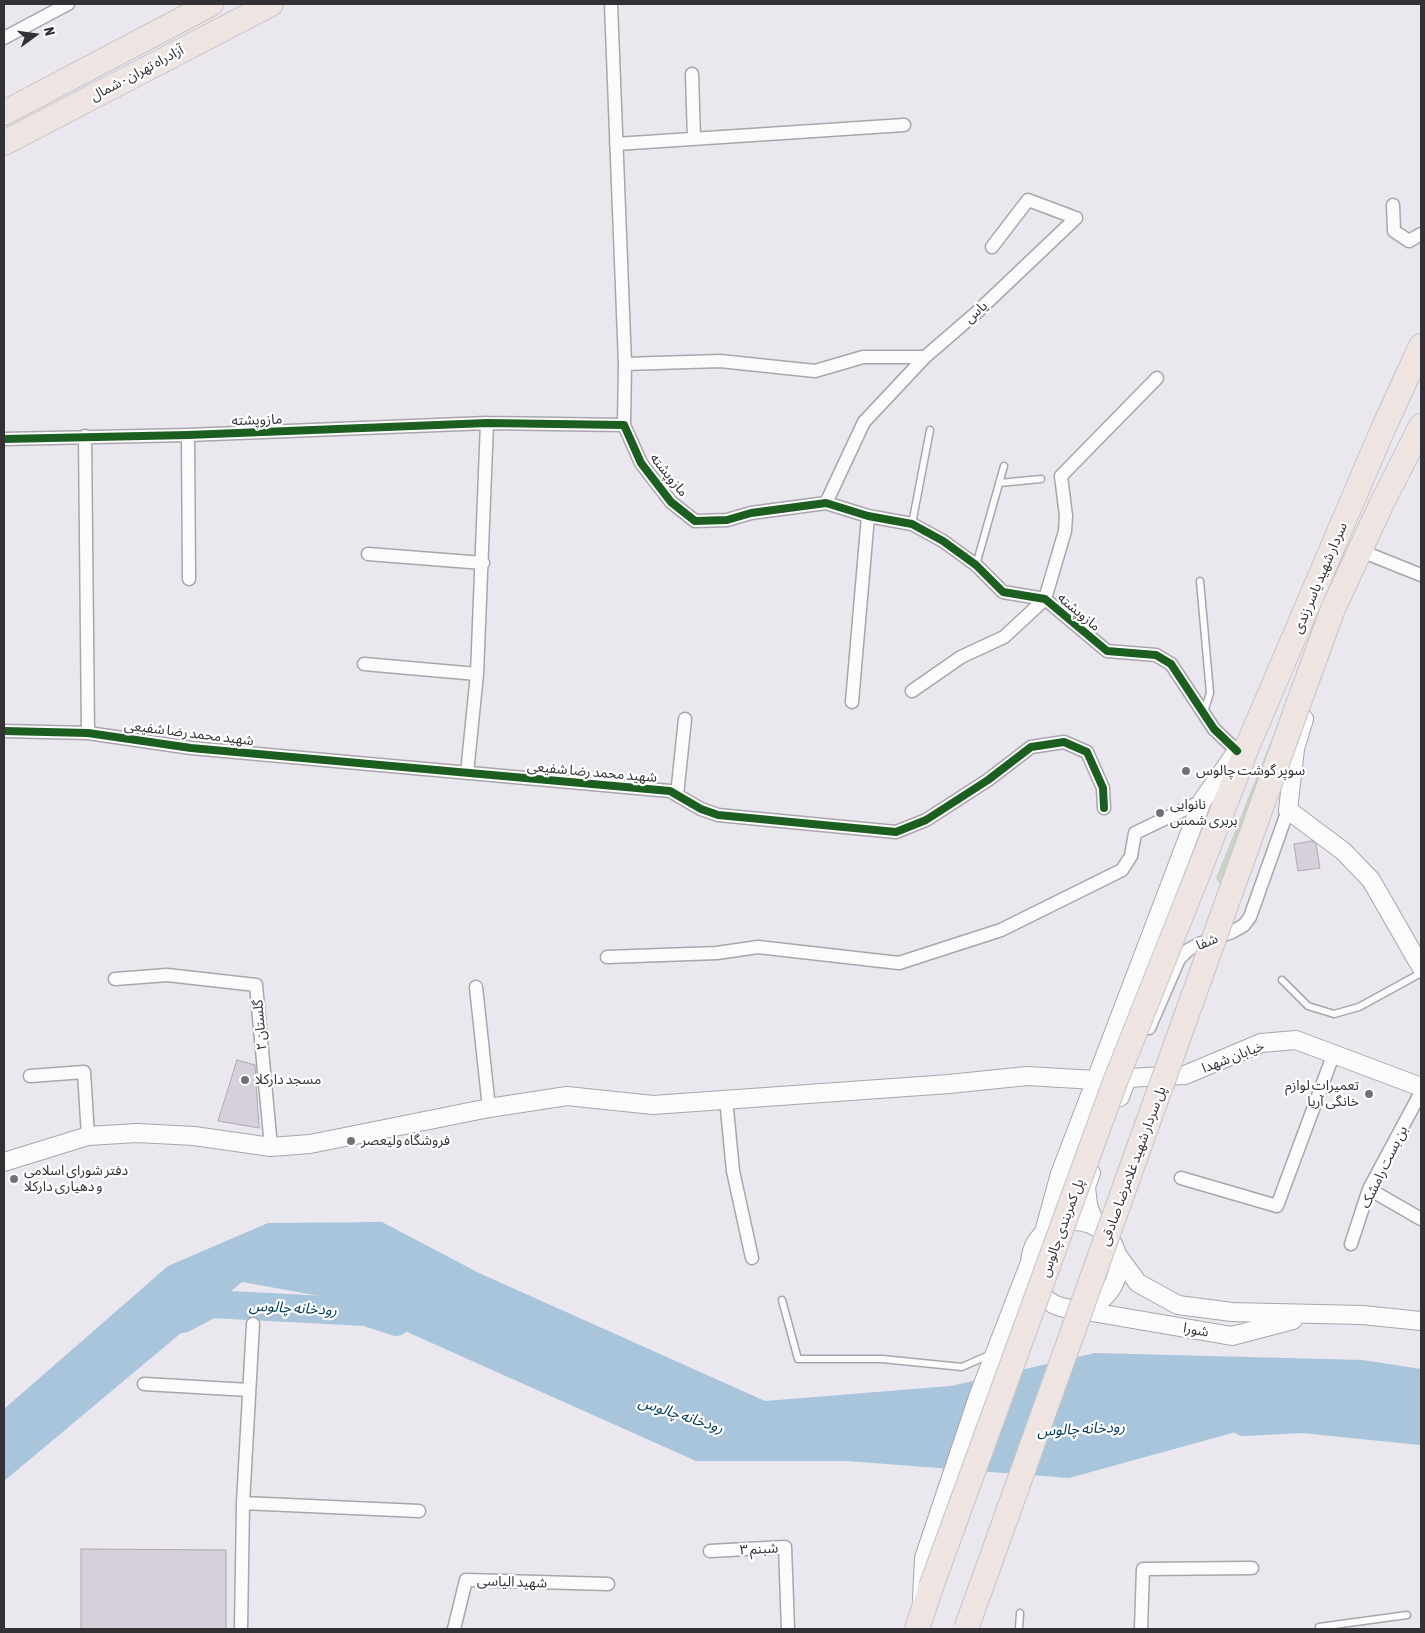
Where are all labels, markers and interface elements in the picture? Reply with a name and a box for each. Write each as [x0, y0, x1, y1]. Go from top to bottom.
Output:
north arrow [10, 10, 60, 60]
text: N [41, 25, 58, 37]
street label: آزادراه تهران - شمال [87, 41, 187, 105]
street label: یاس [961, 297, 991, 327]
street label: مازوپشته [231, 411, 283, 429]
street label: مازوپشته [646, 450, 692, 500]
street label: سردار شهید یاسر زندی [1289, 520, 1351, 636]
street label: مازوپشته [1054, 589, 1104, 635]
street label: شهید محمد رضا شفیعی [123, 717, 255, 749]
street label: شهید محمد رضا شفیعی [526, 758, 658, 786]
place label: سوپر گوشت چالوس [1196, 763, 1305, 779]
marker: سوپر گوشت چالوس [1180, 765, 1192, 777]
place label: نانوایی بربری شمس [1170, 797, 1238, 830]
marker: نانوایی بربری شمس [1154, 807, 1166, 819]
street label: شفا [1194, 930, 1220, 954]
street label: گلستان ۲ [249, 999, 271, 1051]
street label: خیابان شهدا [1199, 1037, 1267, 1077]
place label: مسجد دارکلا [255, 1072, 321, 1088]
marker: مسجد دارکلا [239, 1074, 251, 1086]
place label: تعمیرات لوازم خانگی آریا [1285, 1078, 1359, 1110]
street label: پل سردار شهید غلامرضا صادقی [1096, 1084, 1170, 1248]
marker: تعمیرات لوازم خانگی آریا [1363, 1088, 1375, 1100]
street label: بن بست رامشک [1357, 1123, 1411, 1211]
place label: فروشگاه ولیعصر [361, 1133, 450, 1149]
marker: فروشگاه ولیعصر [345, 1135, 357, 1147]
place label: دفتر شورای اسلامی و دهیاری دارکلا [24, 1163, 128, 1196]
marker: دفتر شورای اسلامی و دهیاری دارکلا [8, 1173, 20, 1185]
street label: پل کمربندی چالوس [1036, 1177, 1088, 1279]
water label: رودخانه چالوس [248, 1297, 338, 1319]
street label: شورا [1182, 1319, 1210, 1341]
water label: رودخانه چالوس [636, 1393, 726, 1437]
water label: رودخانه چالوس [1036, 1418, 1126, 1440]
street label: شبنم ۳ [739, 1540, 779, 1558]
street label: شهید الیاسی [477, 1572, 547, 1592]

